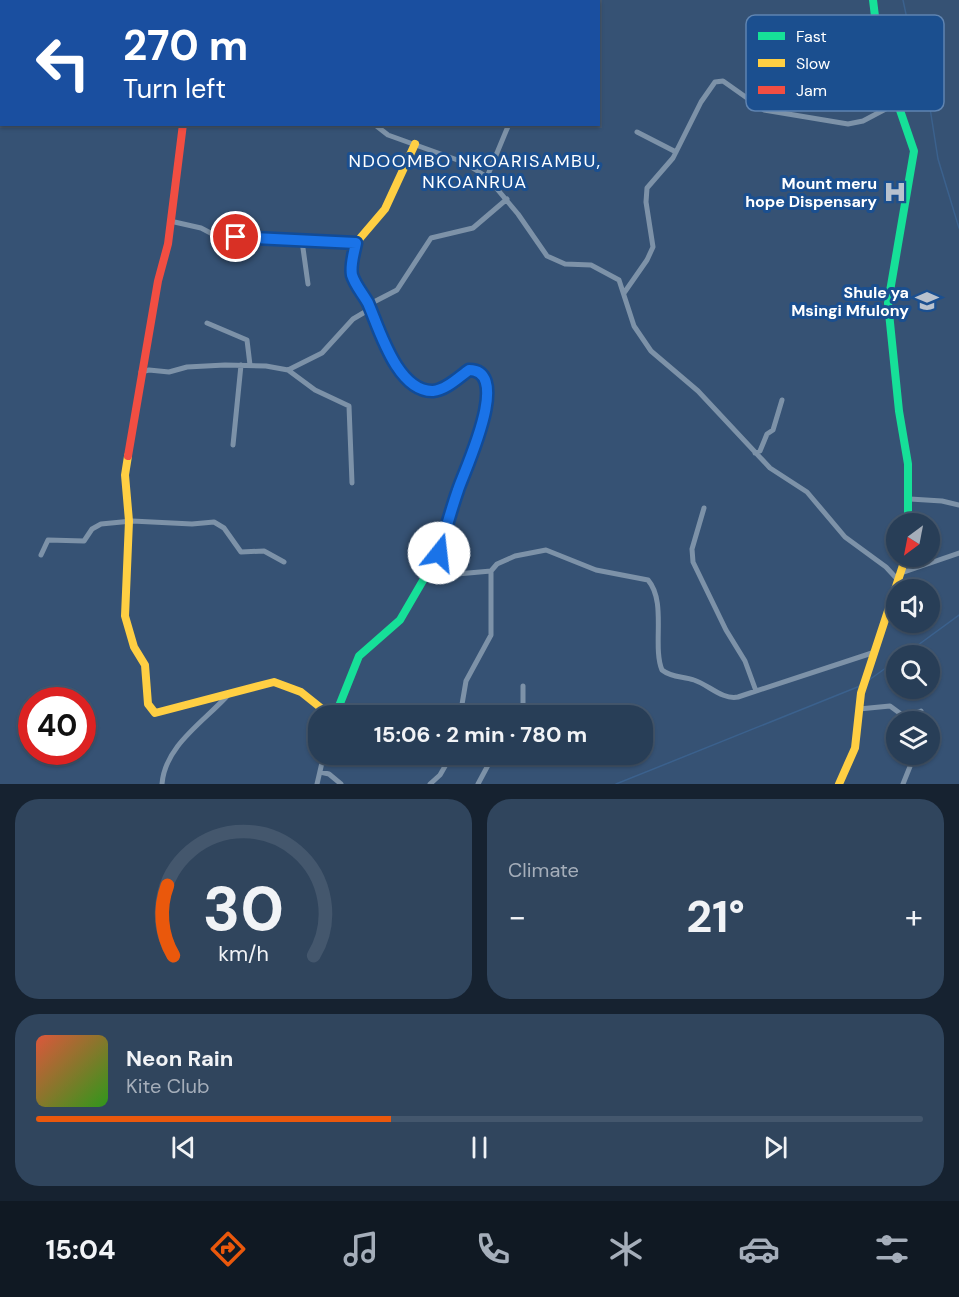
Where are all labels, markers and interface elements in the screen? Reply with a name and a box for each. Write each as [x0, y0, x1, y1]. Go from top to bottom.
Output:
legend [746, 15, 944, 111]
text: 270 m [123, 18, 248, 73]
icon: left [24, 24, 102, 102]
text: Fast [796, 26, 827, 47]
text: Slow [796, 53, 830, 74]
text: Turn left [123, 71, 226, 106]
text: Jam [796, 80, 827, 101]
district label: NDOOMBO NKOARISAMBU, NKOANRUA [349, 149, 601, 194]
place label: Mount meru hope Dispensary [745, 173, 877, 212]
hospital icon: Mount meru hope Dispensary [882, 179, 908, 205]
pin [210, 211, 261, 262]
icon: arrive [219, 220, 252, 253]
place label: Shule ya Msingi Mfulony [791, 282, 909, 321]
school or university icon: Shule ya Msingi Mfulony [914, 288, 940, 314]
north arrow [886, 513, 940, 567]
map controls [886, 513, 940, 765]
position arrow [407, 521, 471, 585]
button: sound [886, 579, 940, 633]
button: search [886, 645, 940, 699]
speed limit sign: 40 [18, 687, 96, 765]
button: layers [886, 711, 940, 765]
text: 15:06 · 2 min · 780 m [374, 720, 587, 749]
text: Climate [508, 857, 579, 883]
text: 30 [203, 868, 284, 949]
text: 21° [686, 887, 745, 946]
text: − [508, 895, 526, 938]
text: + [905, 895, 923, 938]
text: km/h [218, 940, 269, 968]
text: Neon Rain [126, 1044, 233, 1073]
text: Kite Club [126, 1073, 210, 1099]
icon: previous [167, 1131, 200, 1164]
icon: pause [463, 1131, 496, 1164]
icon: next [759, 1131, 792, 1164]
icon: directions [207, 1228, 249, 1270]
icon: music [340, 1228, 382, 1270]
icon: phone [472, 1228, 514, 1270]
icon: climate [605, 1228, 647, 1270]
icon: car [738, 1228, 780, 1270]
icon: filters [871, 1228, 913, 1270]
text: 15:04 [45, 1232, 116, 1267]

